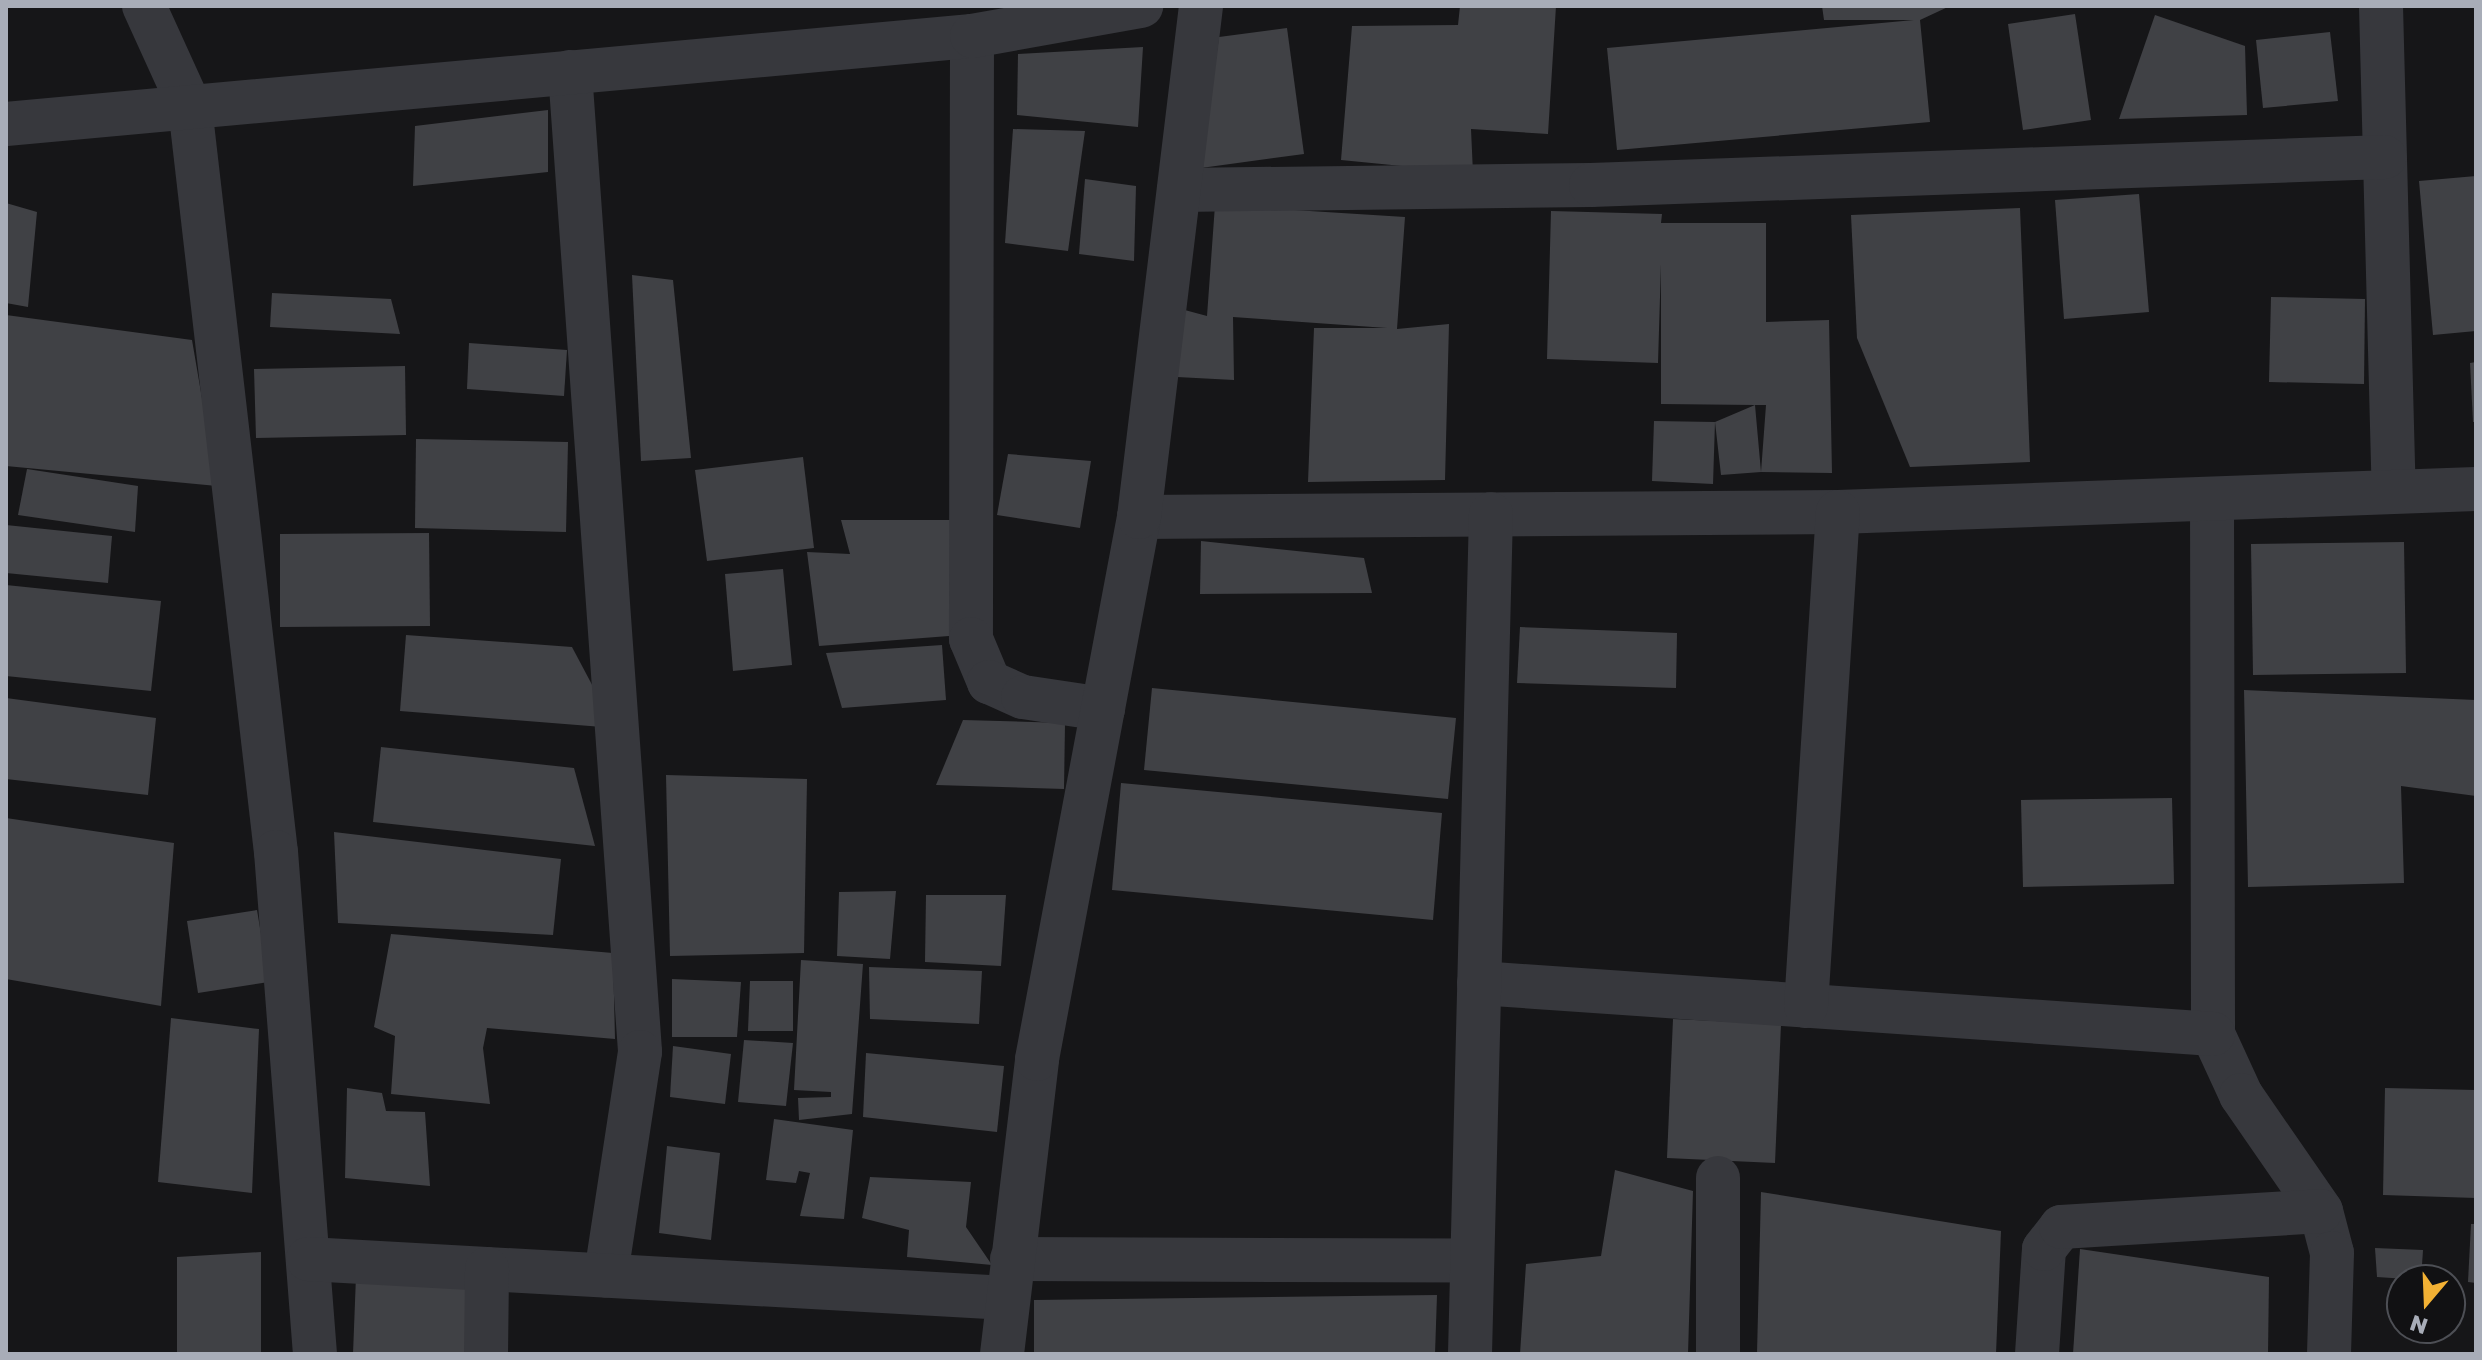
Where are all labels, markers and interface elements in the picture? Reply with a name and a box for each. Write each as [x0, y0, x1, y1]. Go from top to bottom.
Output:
north arrow [2386, 1264, 2466, 1344]
text: N [2406, 1310, 2431, 1341]

